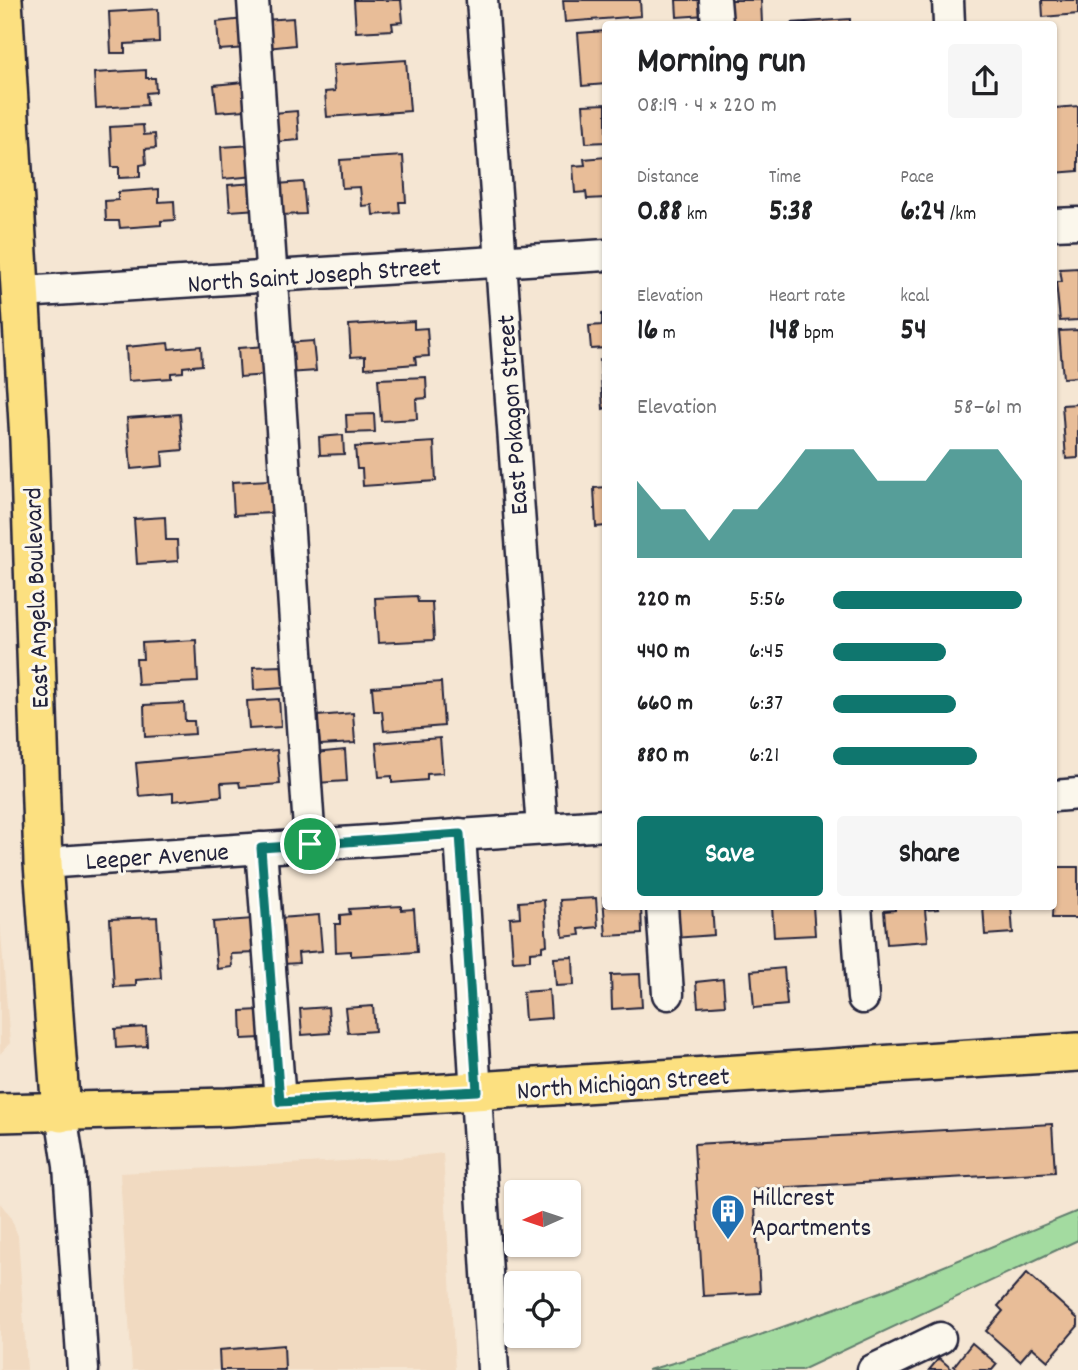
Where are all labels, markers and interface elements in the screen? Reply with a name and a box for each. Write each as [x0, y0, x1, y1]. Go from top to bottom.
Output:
text: Morning run [637, 36, 806, 91]
button: share [948, 44, 1022, 118]
text: 08:19 · 4 × 220 m [637, 90, 777, 123]
text: Distance [637, 165, 699, 192]
text: Time [769, 165, 801, 192]
text: Pace [900, 165, 934, 192]
text: 0.88 [637, 192, 682, 235]
text: 5:38 [769, 192, 813, 235]
text: 6:24 [900, 192, 946, 235]
text: km [682, 202, 708, 229]
text: /km [946, 202, 976, 229]
street label: North Saint Joseph Street [186, 250, 443, 305]
text: Elevation [637, 284, 703, 311]
text: Heart rate [769, 284, 845, 311]
text: kcal [900, 284, 929, 311]
text: 16 [637, 311, 658, 354]
text: 148 [769, 311, 800, 354]
text: 54 [900, 311, 927, 354]
street label: East Pokagon Street [489, 313, 540, 516]
text: m [658, 321, 676, 348]
text: bpm [800, 321, 834, 348]
text: Elevation [637, 392, 717, 425]
text: 58–61 m [953, 392, 1022, 425]
street label: East Angela Boulevard [16, 487, 61, 709]
text: 220 m [637, 584, 691, 617]
text: 5:56 [749, 584, 785, 617]
text: 440 m [637, 636, 690, 669]
text: 6:45 [749, 636, 784, 669]
text: 660 m [637, 688, 693, 721]
text: 6:37 [749, 688, 783, 721]
text: 880 m [637, 740, 689, 773]
text: 6:21 [749, 740, 779, 773]
pin [280, 814, 340, 874]
button: Save [637, 816, 823, 896]
button: Share [837, 816, 1022, 896]
icon: arrive [291, 825, 329, 863]
street label: Leeper Avenue [84, 835, 230, 882]
street label: North Michigan Street [516, 1060, 731, 1111]
north arrow [504, 1180, 581, 1256]
map controls [504, 1180, 581, 1348]
place label: Hillcrest Apartments [752, 1181, 871, 1248]
building icon: Hillcrest Apartments [709, 1192, 747, 1241]
button: locate [504, 1271, 581, 1348]

